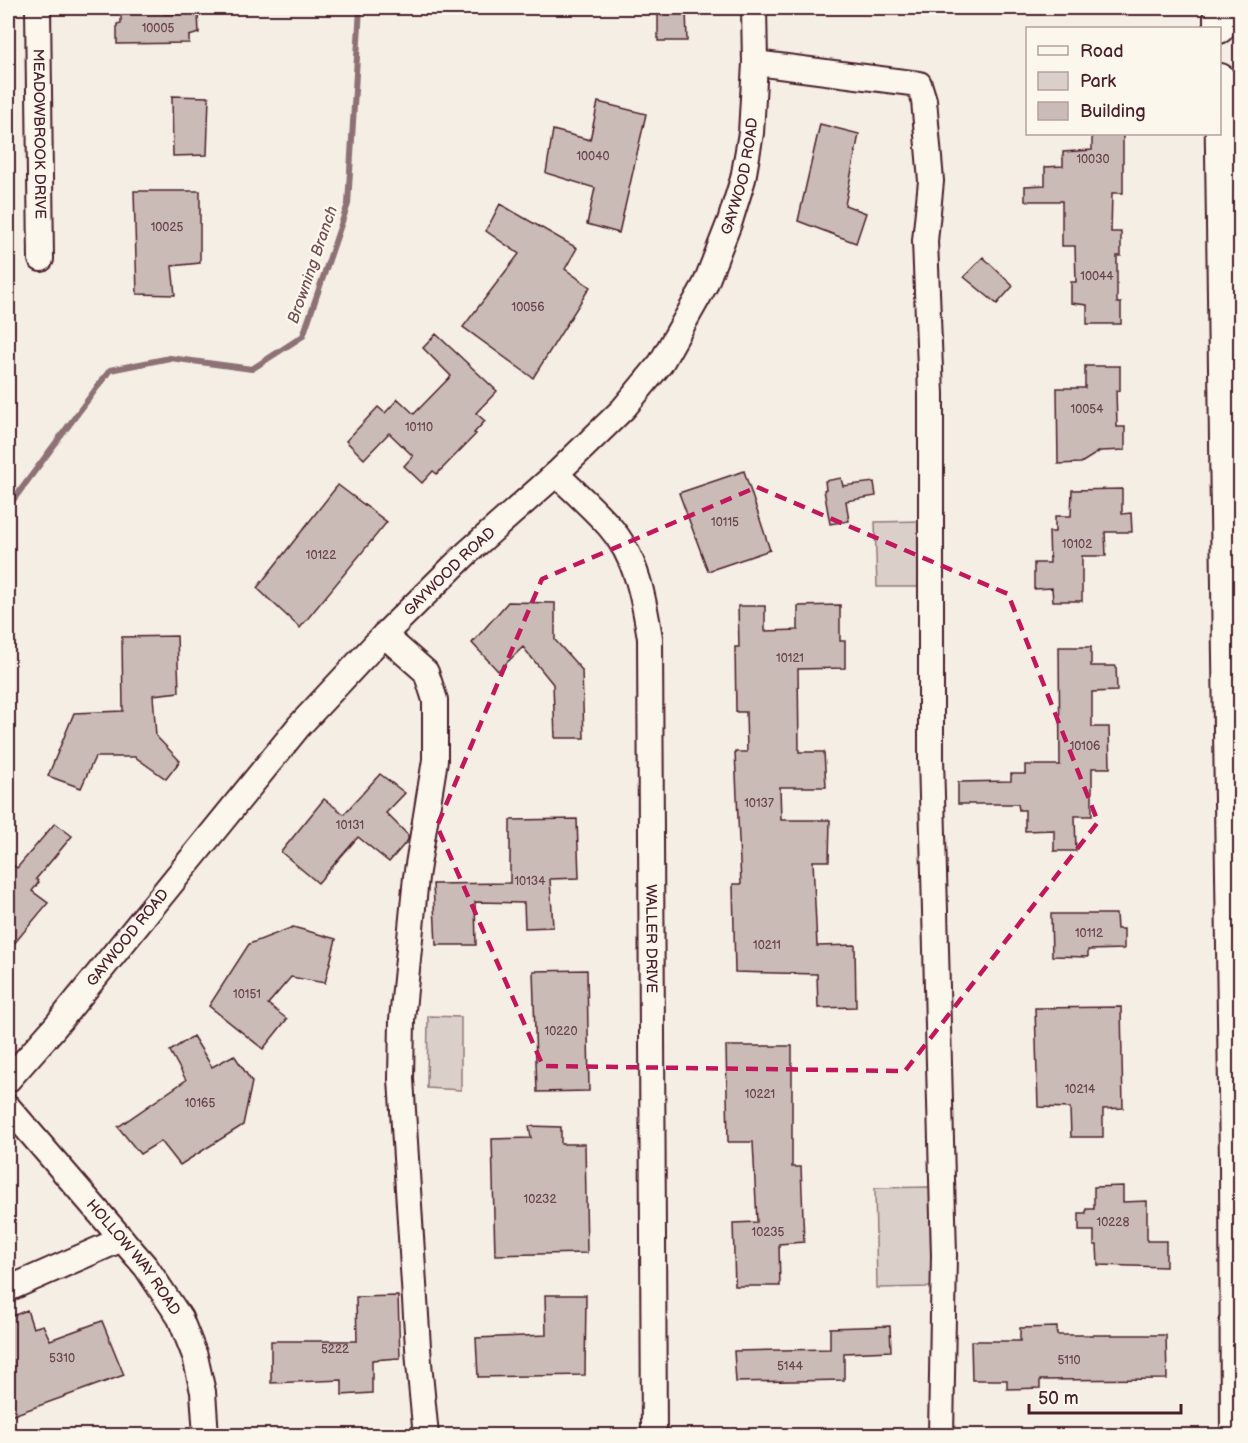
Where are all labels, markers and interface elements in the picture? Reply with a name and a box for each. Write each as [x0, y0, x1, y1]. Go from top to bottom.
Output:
house number: 10005 [142, 21, 174, 36]
legend [1026, 27, 1221, 135]
text: Road [1080, 41, 1124, 62]
street label: MEADOWBROOK DRIVE [29, 49, 50, 219]
text: Park [1080, 71, 1116, 92]
text: Building [1080, 101, 1146, 122]
street label: GAYWOOD ROAD [716, 117, 761, 237]
house number: 10040 [576, 149, 610, 164]
house number: 10030 [1076, 152, 1110, 167]
water label: Browning Branch [284, 204, 342, 326]
house number: 10025 [151, 220, 183, 235]
house number: 10044 [1080, 269, 1114, 284]
house number: 10056 [512, 300, 544, 315]
house number: 10054 [1071, 402, 1104, 417]
house number: 10110 [405, 420, 433, 435]
house number: 10115 [711, 515, 739, 530]
street label: GAYWOOD ROAD [399, 523, 499, 620]
house number: 10102 [1062, 537, 1092, 552]
house number: 10122 [306, 548, 336, 563]
house number: 10121 [776, 651, 804, 666]
house number: 10106 [1070, 739, 1100, 754]
house number: 10137 [744, 796, 774, 811]
house number: 10131 [336, 818, 364, 833]
house number: 10134 [514, 874, 546, 889]
street label: WALLER DRIVE [642, 884, 661, 993]
street label: GAYWOOD ROAD [82, 885, 173, 990]
house number: 10112 [1075, 926, 1103, 941]
house number: 10211 [753, 938, 781, 953]
house number: 10151 [233, 987, 261, 1002]
house number: 10220 [545, 1024, 577, 1039]
house number: 10214 [1065, 1082, 1096, 1097]
house number: 10221 [745, 1087, 775, 1102]
house number: 10165 [185, 1096, 215, 1111]
house number: 10232 [523, 1192, 557, 1207]
street label: HOLLOW WAY ROAD [82, 1195, 185, 1319]
house number: 10228 [1097, 1215, 1129, 1230]
house number: 10235 [752, 1225, 785, 1240]
house number: 5222 [321, 1342, 349, 1357]
house number: 5310 [49, 1351, 75, 1366]
house number: 5110 [1057, 1353, 1081, 1368]
house number: 5144 [777, 1359, 804, 1374]
scale bar [1029, 1377, 1180, 1415]
text: 50 m [1038, 1388, 1079, 1409]

